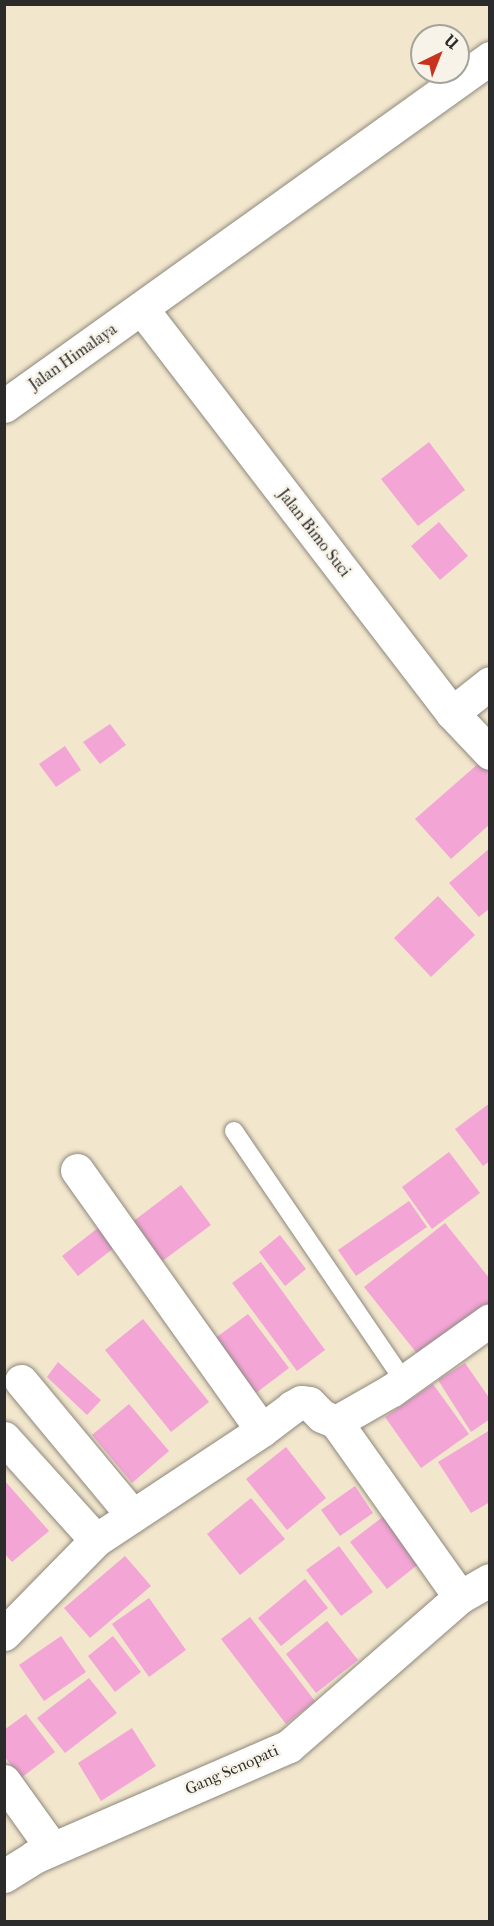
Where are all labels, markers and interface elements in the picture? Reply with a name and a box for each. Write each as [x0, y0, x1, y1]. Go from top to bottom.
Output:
north arrow [410, 24, 470, 84]
text: U [440, 31, 462, 53]
street label: Jalan Himalaya [25, 320, 121, 394]
street label: Jalan Bimo Suci [274, 485, 354, 581]
street label: Gang Senopati [182, 1741, 282, 1799]

